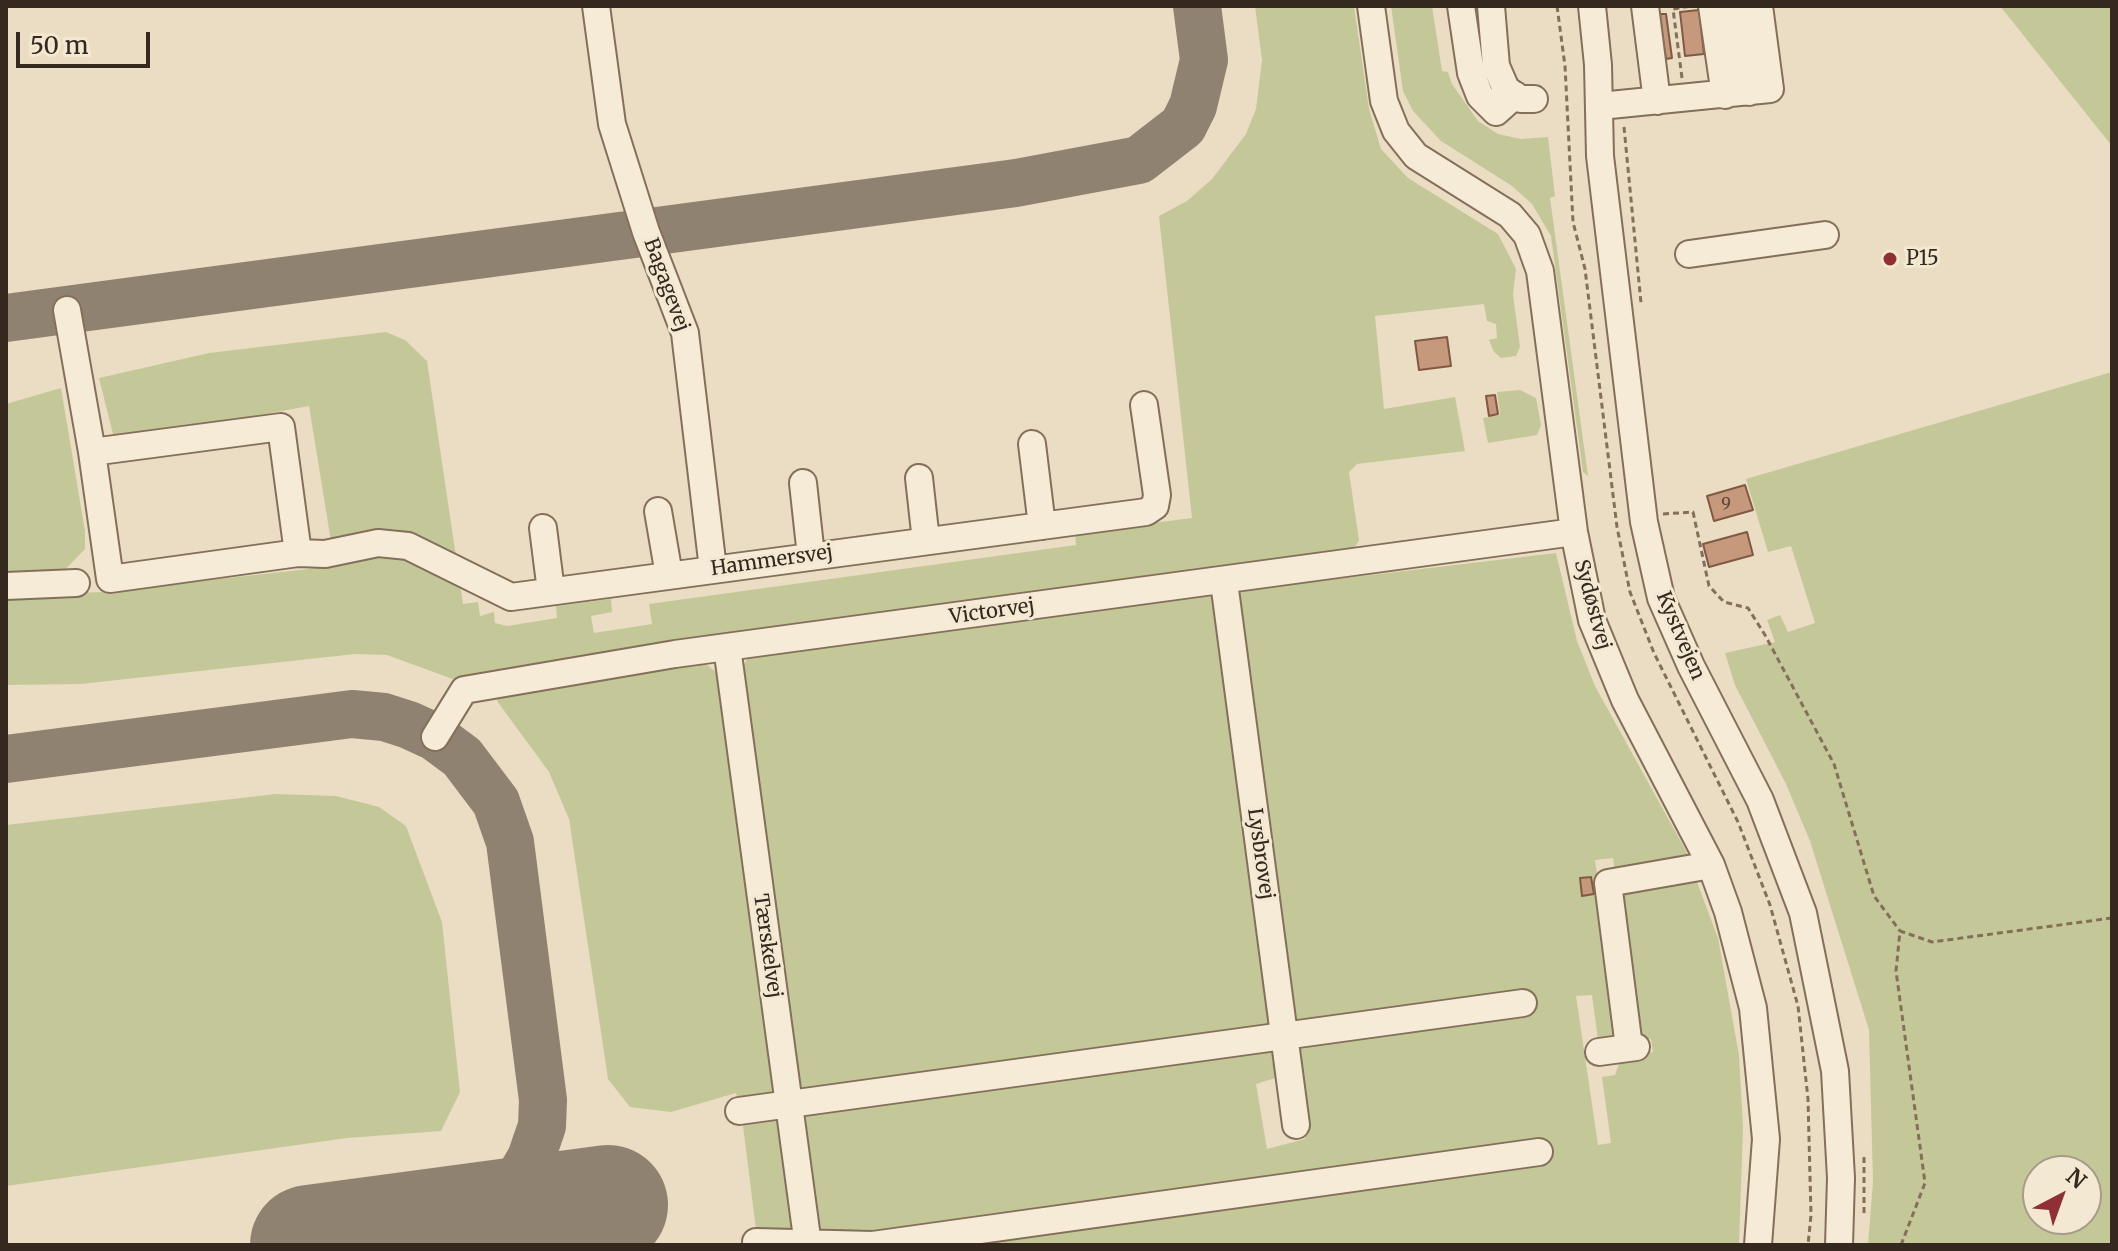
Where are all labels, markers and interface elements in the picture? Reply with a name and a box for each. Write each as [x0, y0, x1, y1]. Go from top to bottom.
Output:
scale bar [20, 16, 154, 66]
text: 50 m [30, 30, 89, 61]
street label: Bagagevej [638, 235, 694, 335]
place label: P15 [1906, 247, 1939, 271]
marker: P15 [1881, 250, 1899, 268]
house number: 9 [1721, 494, 1731, 514]
street label: Hammersvej [709, 541, 835, 581]
street label: Sydøstvej [1568, 557, 1616, 653]
street label: Kystvejen [1651, 588, 1709, 684]
street label: Victorvej [948, 594, 1036, 630]
street label: Lysbrovej [1242, 807, 1278, 901]
street label: Tærskelvej [748, 892, 786, 1000]
north arrow [2022, 1155, 2102, 1235]
text: N [2061, 1162, 2092, 1195]

